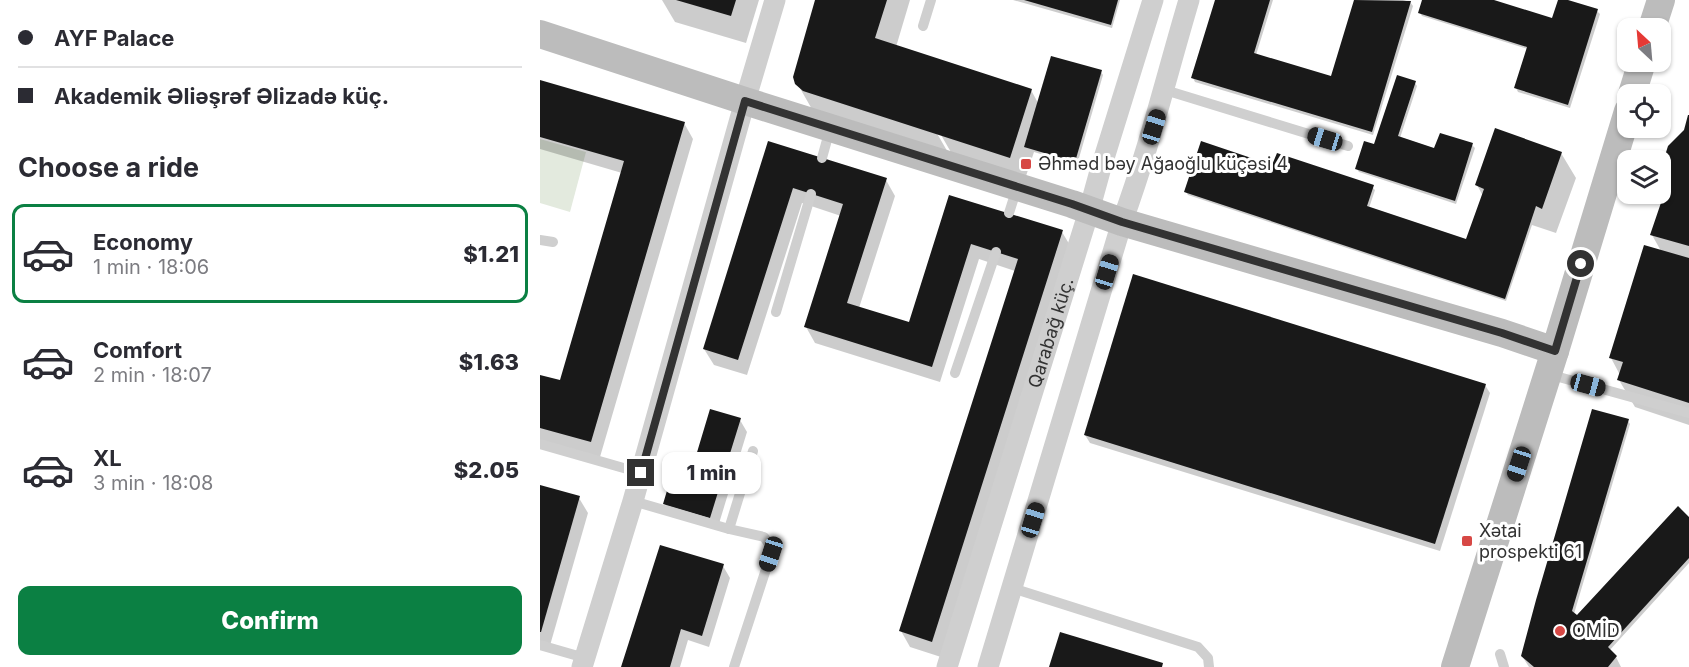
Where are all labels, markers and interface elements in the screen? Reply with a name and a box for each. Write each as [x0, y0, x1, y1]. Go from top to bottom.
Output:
north arrow [1617, 18, 1671, 72]
map controls [1617, 18, 1671, 204]
text: AYF Palace [54, 25, 174, 51]
text: Akademik Əliəşrəf Əlizadə küç. [54, 83, 389, 109]
button: locate [1617, 84, 1671, 138]
car [1140, 107, 1168, 147]
car [1305, 125, 1345, 153]
button: layers [1617, 150, 1671, 204]
text: Choose a ride [18, 151, 199, 184]
place label: Əhməd bəy Ağaoğlu küçəsi 4 [1038, 153, 1288, 174]
marker: Əhməd bəy Ağaoğlu küçəsi 4 [1019, 157, 1033, 171]
icon: car [21, 227, 75, 281]
text: Economy [93, 229, 193, 255]
text: $1.21 [463, 241, 519, 267]
route start [1567, 250, 1594, 277]
car [1093, 252, 1121, 292]
text: 1 min · 18:06 [93, 255, 209, 279]
street label: Qarabağ küç. [1024, 275, 1078, 390]
icon: car [21, 335, 75, 389]
text: Comfort [93, 337, 182, 363]
text: $1.63 [459, 349, 519, 375]
text: 2 min · 18:07 [93, 363, 212, 387]
car [1568, 372, 1608, 398]
icon: car [21, 443, 75, 497]
car [1505, 444, 1533, 484]
text: XL [93, 445, 122, 471]
callout: 1 min [662, 452, 761, 494]
text: $2.05 [454, 457, 519, 483]
route end [627, 459, 654, 486]
text: 1 min [686, 461, 737, 485]
text: 3 min · 18:08 [93, 471, 213, 495]
car [1019, 500, 1047, 540]
place label: Xətai prospekti 61 [1479, 520, 1582, 562]
car [757, 534, 785, 574]
marker: Xətai prospekti 61 [1460, 534, 1474, 548]
button: Confirm [18, 586, 522, 655]
place label: OMİD [1572, 619, 1620, 641]
marker: OMİD [1553, 624, 1567, 638]

